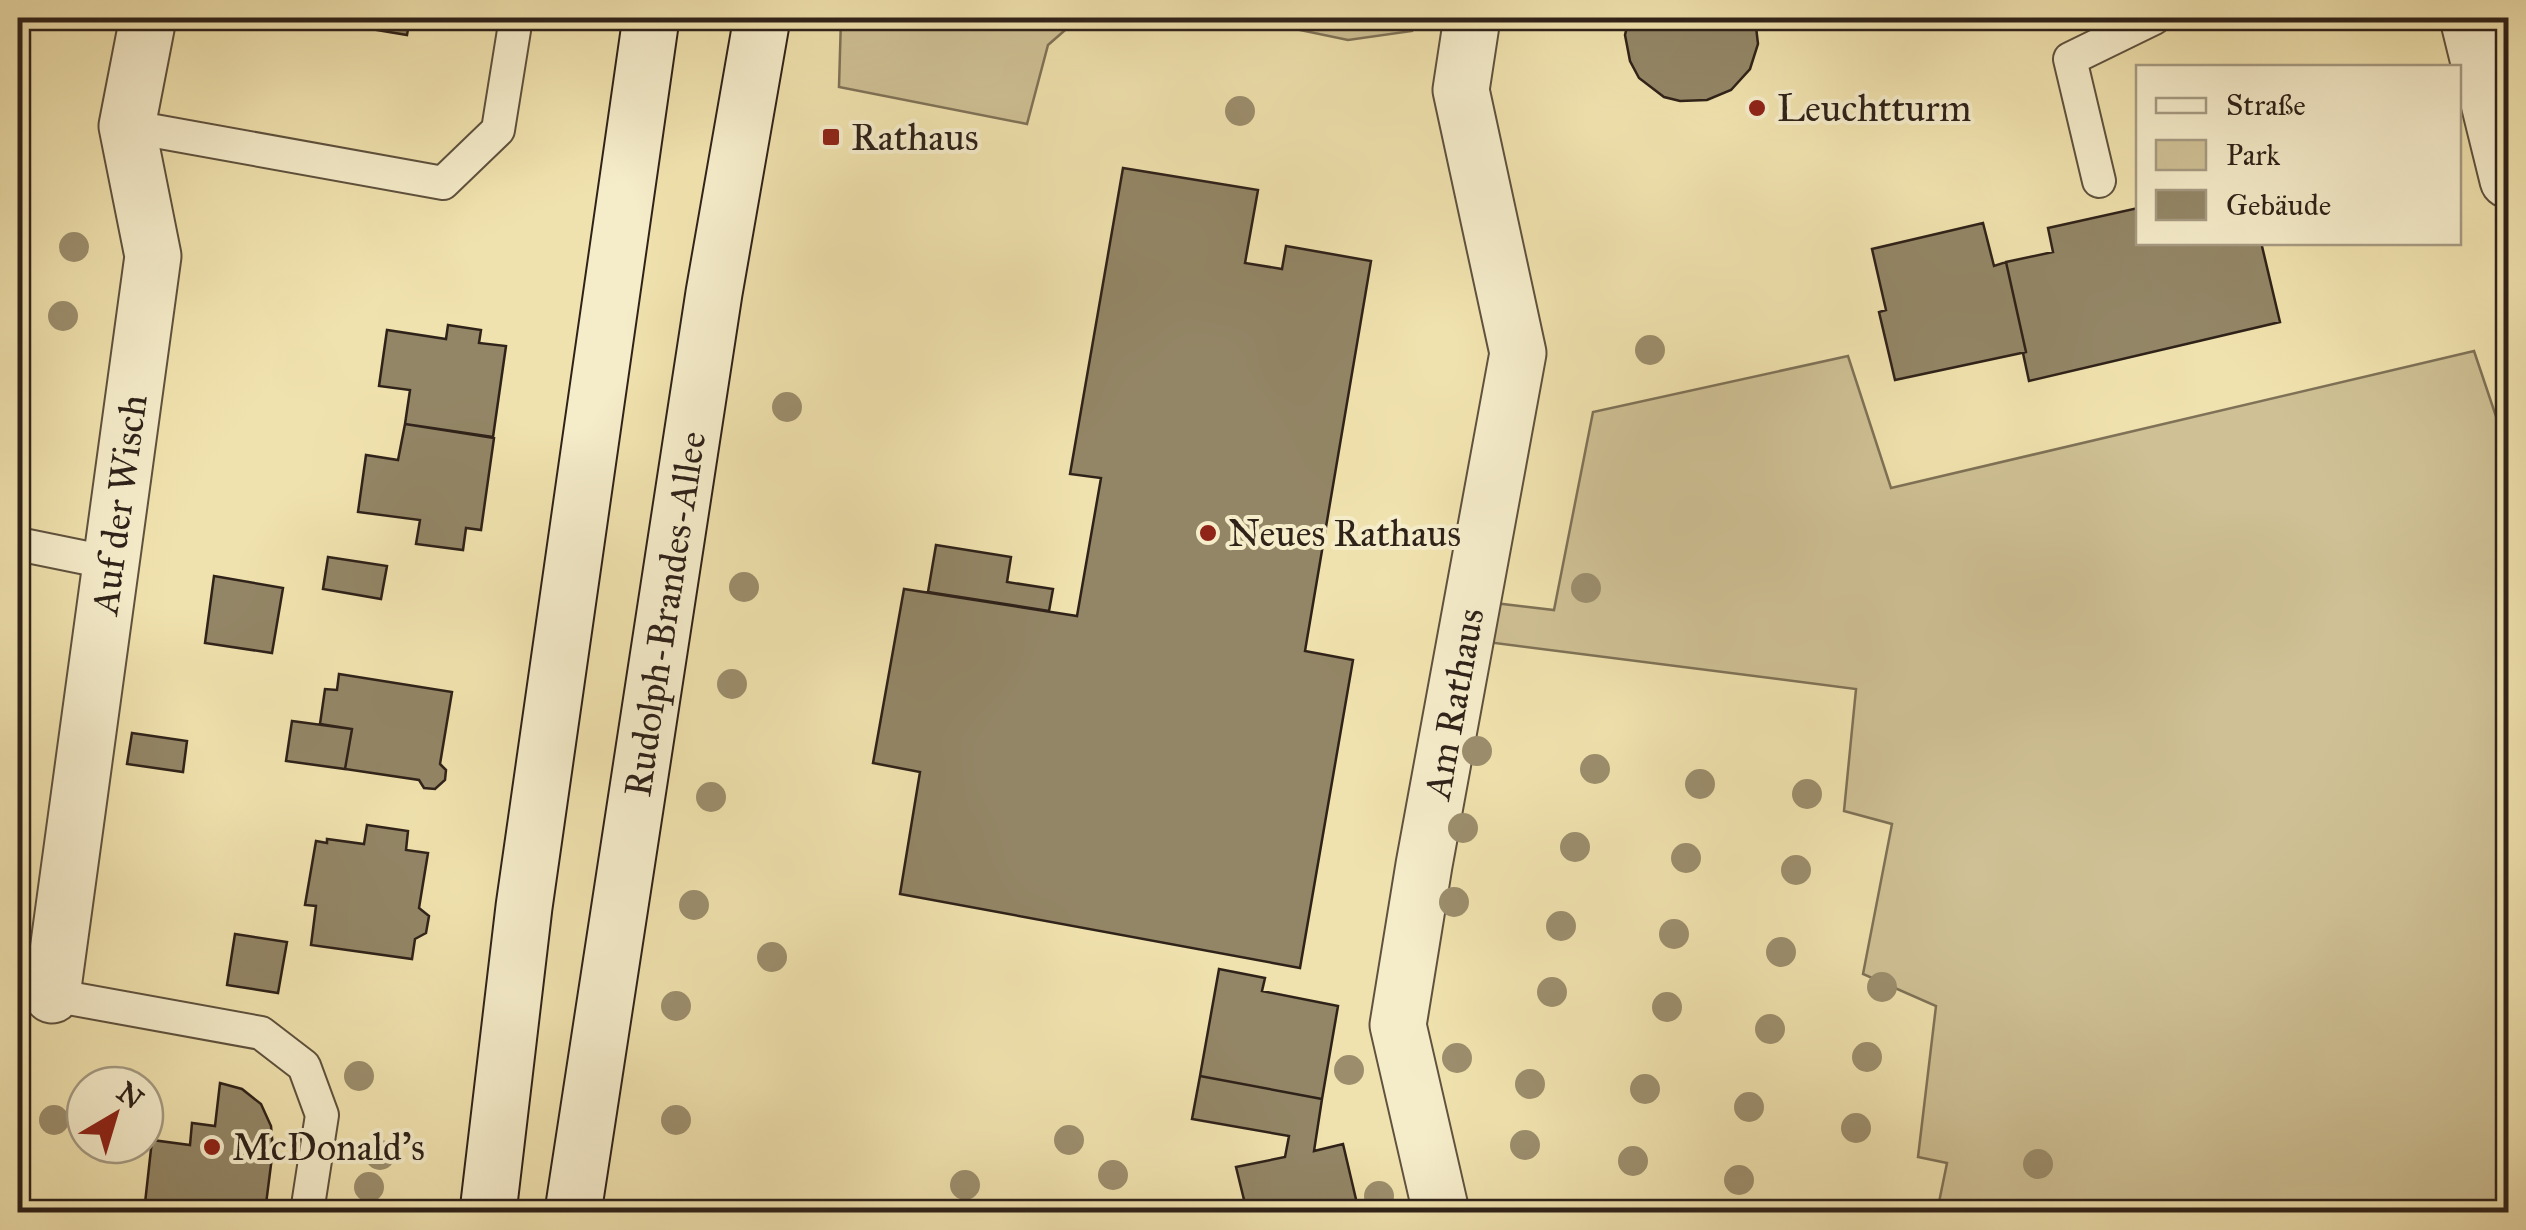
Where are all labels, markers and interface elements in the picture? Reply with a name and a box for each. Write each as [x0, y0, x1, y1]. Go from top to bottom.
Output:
legend [2136, 65, 2461, 245]
place label: Leuchtturm [1777, 85, 1972, 131]
text: Straße [2226, 87, 2306, 123]
marker: Leuchtturm [1746, 97, 1768, 119]
place label: Rathaus [851, 114, 979, 160]
marker: Rathaus [820, 126, 842, 148]
text: Park [2226, 137, 2280, 173]
text: Gebäude [2226, 187, 2331, 223]
street label: Auf der Wisch [81, 392, 157, 619]
street label: Rudolph-Brandes-Allee [614, 428, 715, 800]
place label: Neues Rathaus [1228, 510, 1461, 556]
marker: Neues Rathaus [1197, 522, 1219, 544]
street label: Am Rathaus [1413, 604, 1494, 805]
north arrow [65, 1065, 165, 1165]
text: N [110, 1075, 150, 1117]
place label: McDonald's [232, 1124, 425, 1170]
marker: McDonald's [201, 1136, 223, 1158]

